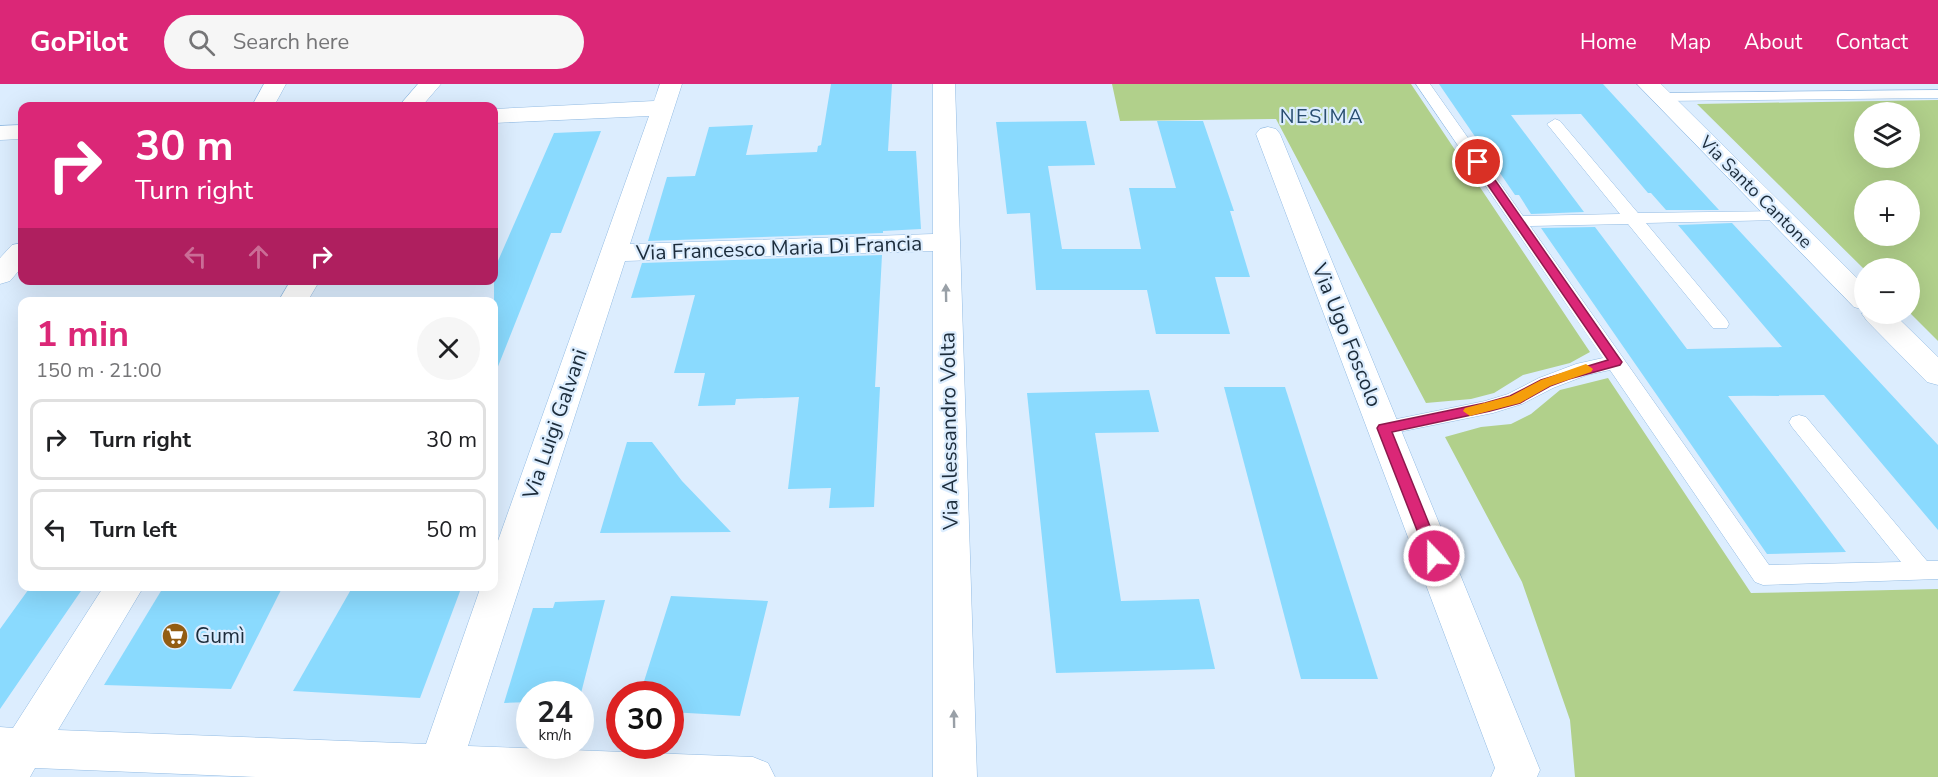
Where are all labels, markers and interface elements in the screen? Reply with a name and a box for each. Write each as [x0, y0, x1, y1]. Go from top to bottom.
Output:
search box [164, 15, 584, 69]
text: GoPilot [30, 23, 128, 61]
icon: search [185, 26, 218, 59]
text: Search here [233, 27, 349, 57]
text: Home [1580, 28, 1637, 56]
text: Map [1670, 28, 1711, 56]
text: About [1744, 28, 1802, 56]
text: Contact [1835, 28, 1908, 56]
map controls [1854, 102, 1920, 324]
button: layers [1854, 102, 1920, 168]
district label: NESIMA [1280, 103, 1364, 130]
text: 30 m [135, 118, 234, 175]
icon: right [36, 126, 114, 204]
street label: Via Santo Cantone [1694, 130, 1818, 254]
pin [1452, 136, 1503, 187]
icon: arrive [1461, 145, 1494, 178]
text: Turn right [135, 172, 253, 209]
button: + [1854, 180, 1920, 246]
street label: Via Francesco Maria Di Francia [634, 229, 923, 267]
icon: left [179, 240, 212, 273]
icon: ahead [242, 240, 275, 273]
icon: right [305, 240, 338, 273]
street label: Via Ugo Foscolo [1305, 258, 1389, 411]
button: − [1854, 258, 1920, 324]
one-way arrow [941, 283, 951, 302]
text: 1 min [36, 310, 129, 359]
button: close [417, 317, 480, 380]
street label: Via Alessandro Volta [933, 332, 965, 531]
street label: Via Luigi Galvani [516, 345, 594, 504]
text: 150 m · 21:00 [36, 357, 162, 384]
icon: right [39, 423, 72, 456]
text: Turn right [90, 425, 191, 455]
text: 30 m [426, 425, 477, 455]
icon: left [39, 513, 72, 546]
text: Turn left [90, 515, 177, 545]
text: 50 m [426, 515, 477, 545]
position arrow [1402, 524, 1466, 588]
supermarket icon: Gumì [160, 621, 190, 651]
place label: Gumì [195, 622, 245, 650]
speed limit sign: 30 [606, 681, 684, 759]
text: 24 [537, 692, 573, 733]
one-way arrow [950, 709, 959, 728]
text: km/h [538, 725, 572, 745]

